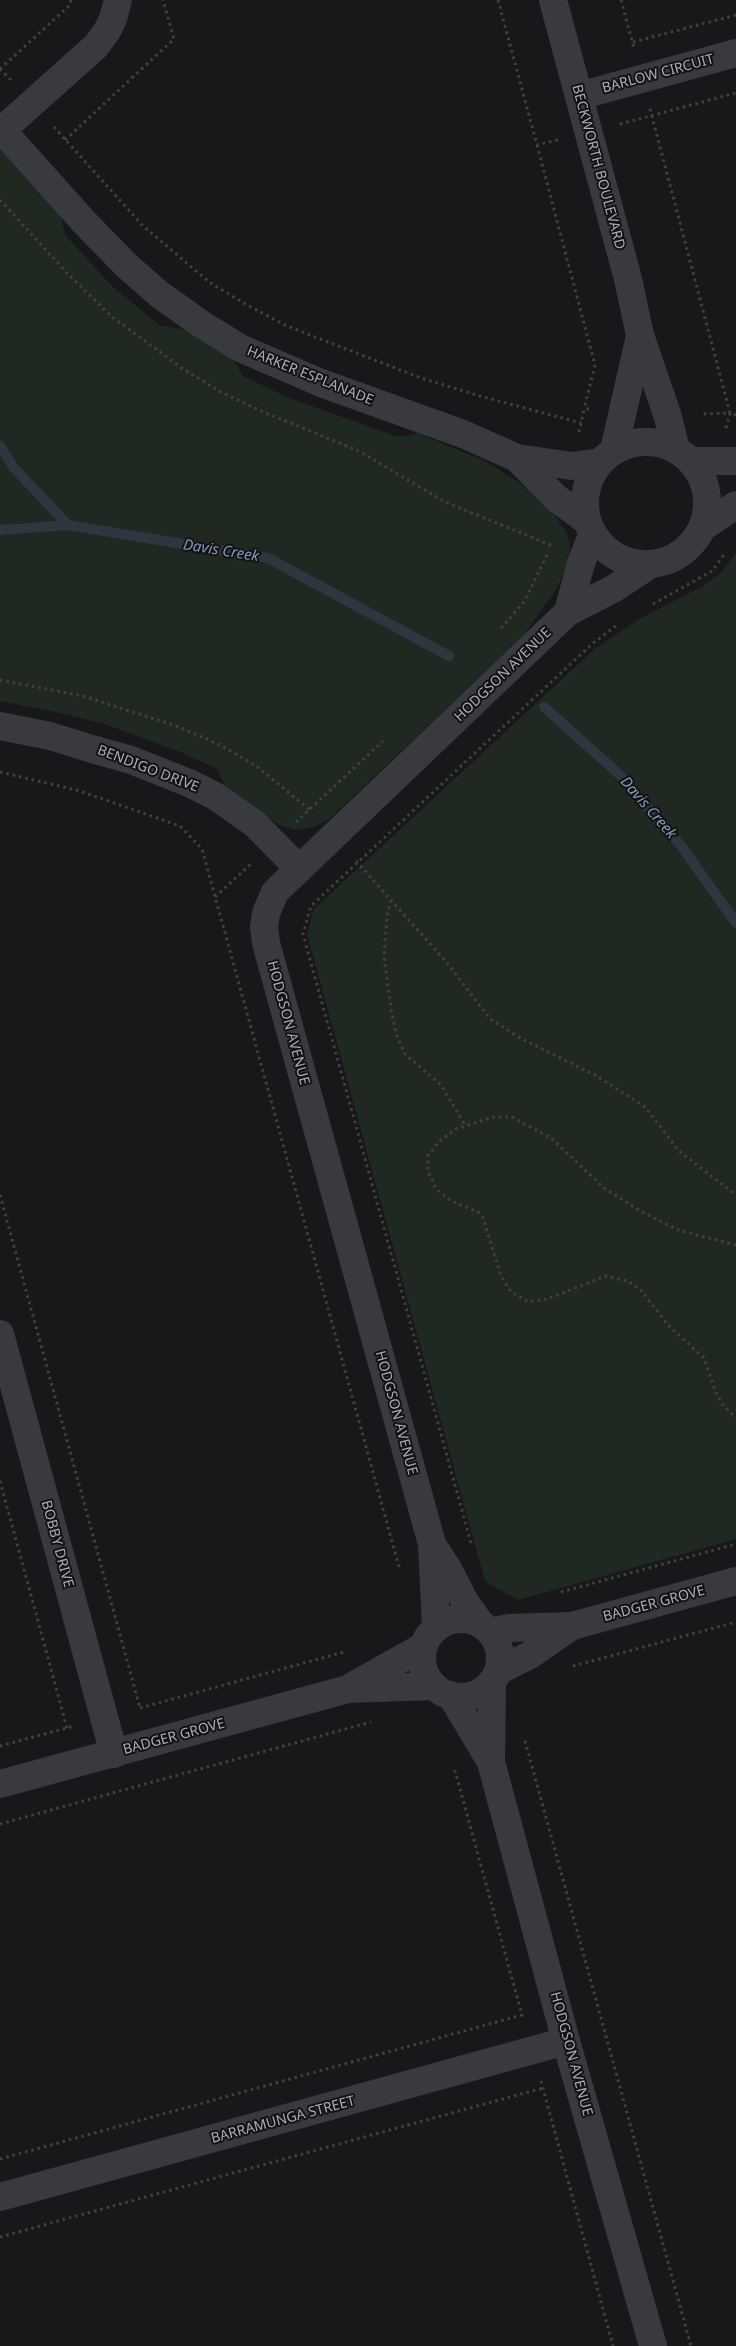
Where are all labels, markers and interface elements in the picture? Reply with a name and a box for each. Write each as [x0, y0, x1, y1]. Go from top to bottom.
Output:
street label: BARLOW CIRCUIT [600, 51, 716, 97]
street label: BECKWORTH BOULEVARD [568, 83, 628, 251]
street label: HARKER ESPLANADE [244, 343, 376, 409]
water label: Davis Creek [182, 536, 260, 566]
street label: HODGSON AVENUE [451, 625, 555, 725]
street label: BENDIGO DRIVE [95, 742, 201, 796]
water label: Davis Creek [616, 773, 680, 843]
street label: HODGSON AVENUE [263, 959, 313, 1087]
street label: HODGSON AVENUE [371, 1349, 421, 1477]
street label: BOBBY DRIVE [37, 1499, 77, 1589]
street label: BADGER GROVE [601, 1582, 707, 1626]
street label: BADGER GROVE [121, 1715, 227, 1759]
street label: HODGSON AVENUE [546, 1990, 596, 2118]
street label: BARRAMUNGA STREET [209, 2093, 357, 2147]

